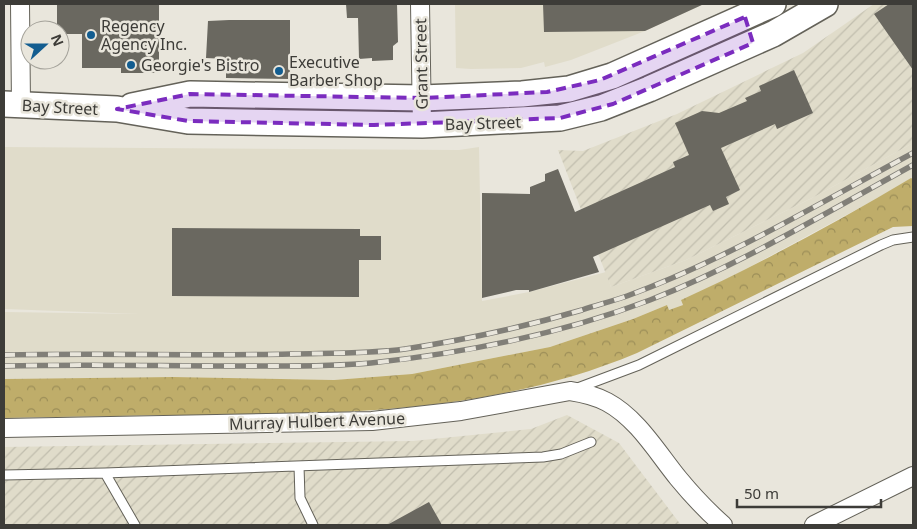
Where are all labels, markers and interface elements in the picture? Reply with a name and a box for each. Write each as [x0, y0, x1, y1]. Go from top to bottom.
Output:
place label: Regency Agency Inc. [101, 15, 187, 55]
street label: Grant Street [409, 18, 433, 110]
north arrow [20, 20, 70, 70]
marker: Regency Agency Inc. [85, 29, 97, 41]
text: N [47, 31, 69, 49]
place label: Executive Barber Shop [289, 51, 383, 91]
place label: Georgie's Bistro [141, 54, 260, 76]
marker: Georgie's Bistro [125, 59, 137, 71]
marker: Executive Barber Shop [273, 65, 285, 77]
street label: Bay Street [21, 94, 99, 120]
street label: Bay Street [444, 111, 522, 135]
street label: Murray Hulbert Avenue [229, 407, 405, 435]
scale bar [737, 476, 881, 508]
text: 50 m [744, 483, 779, 503]

